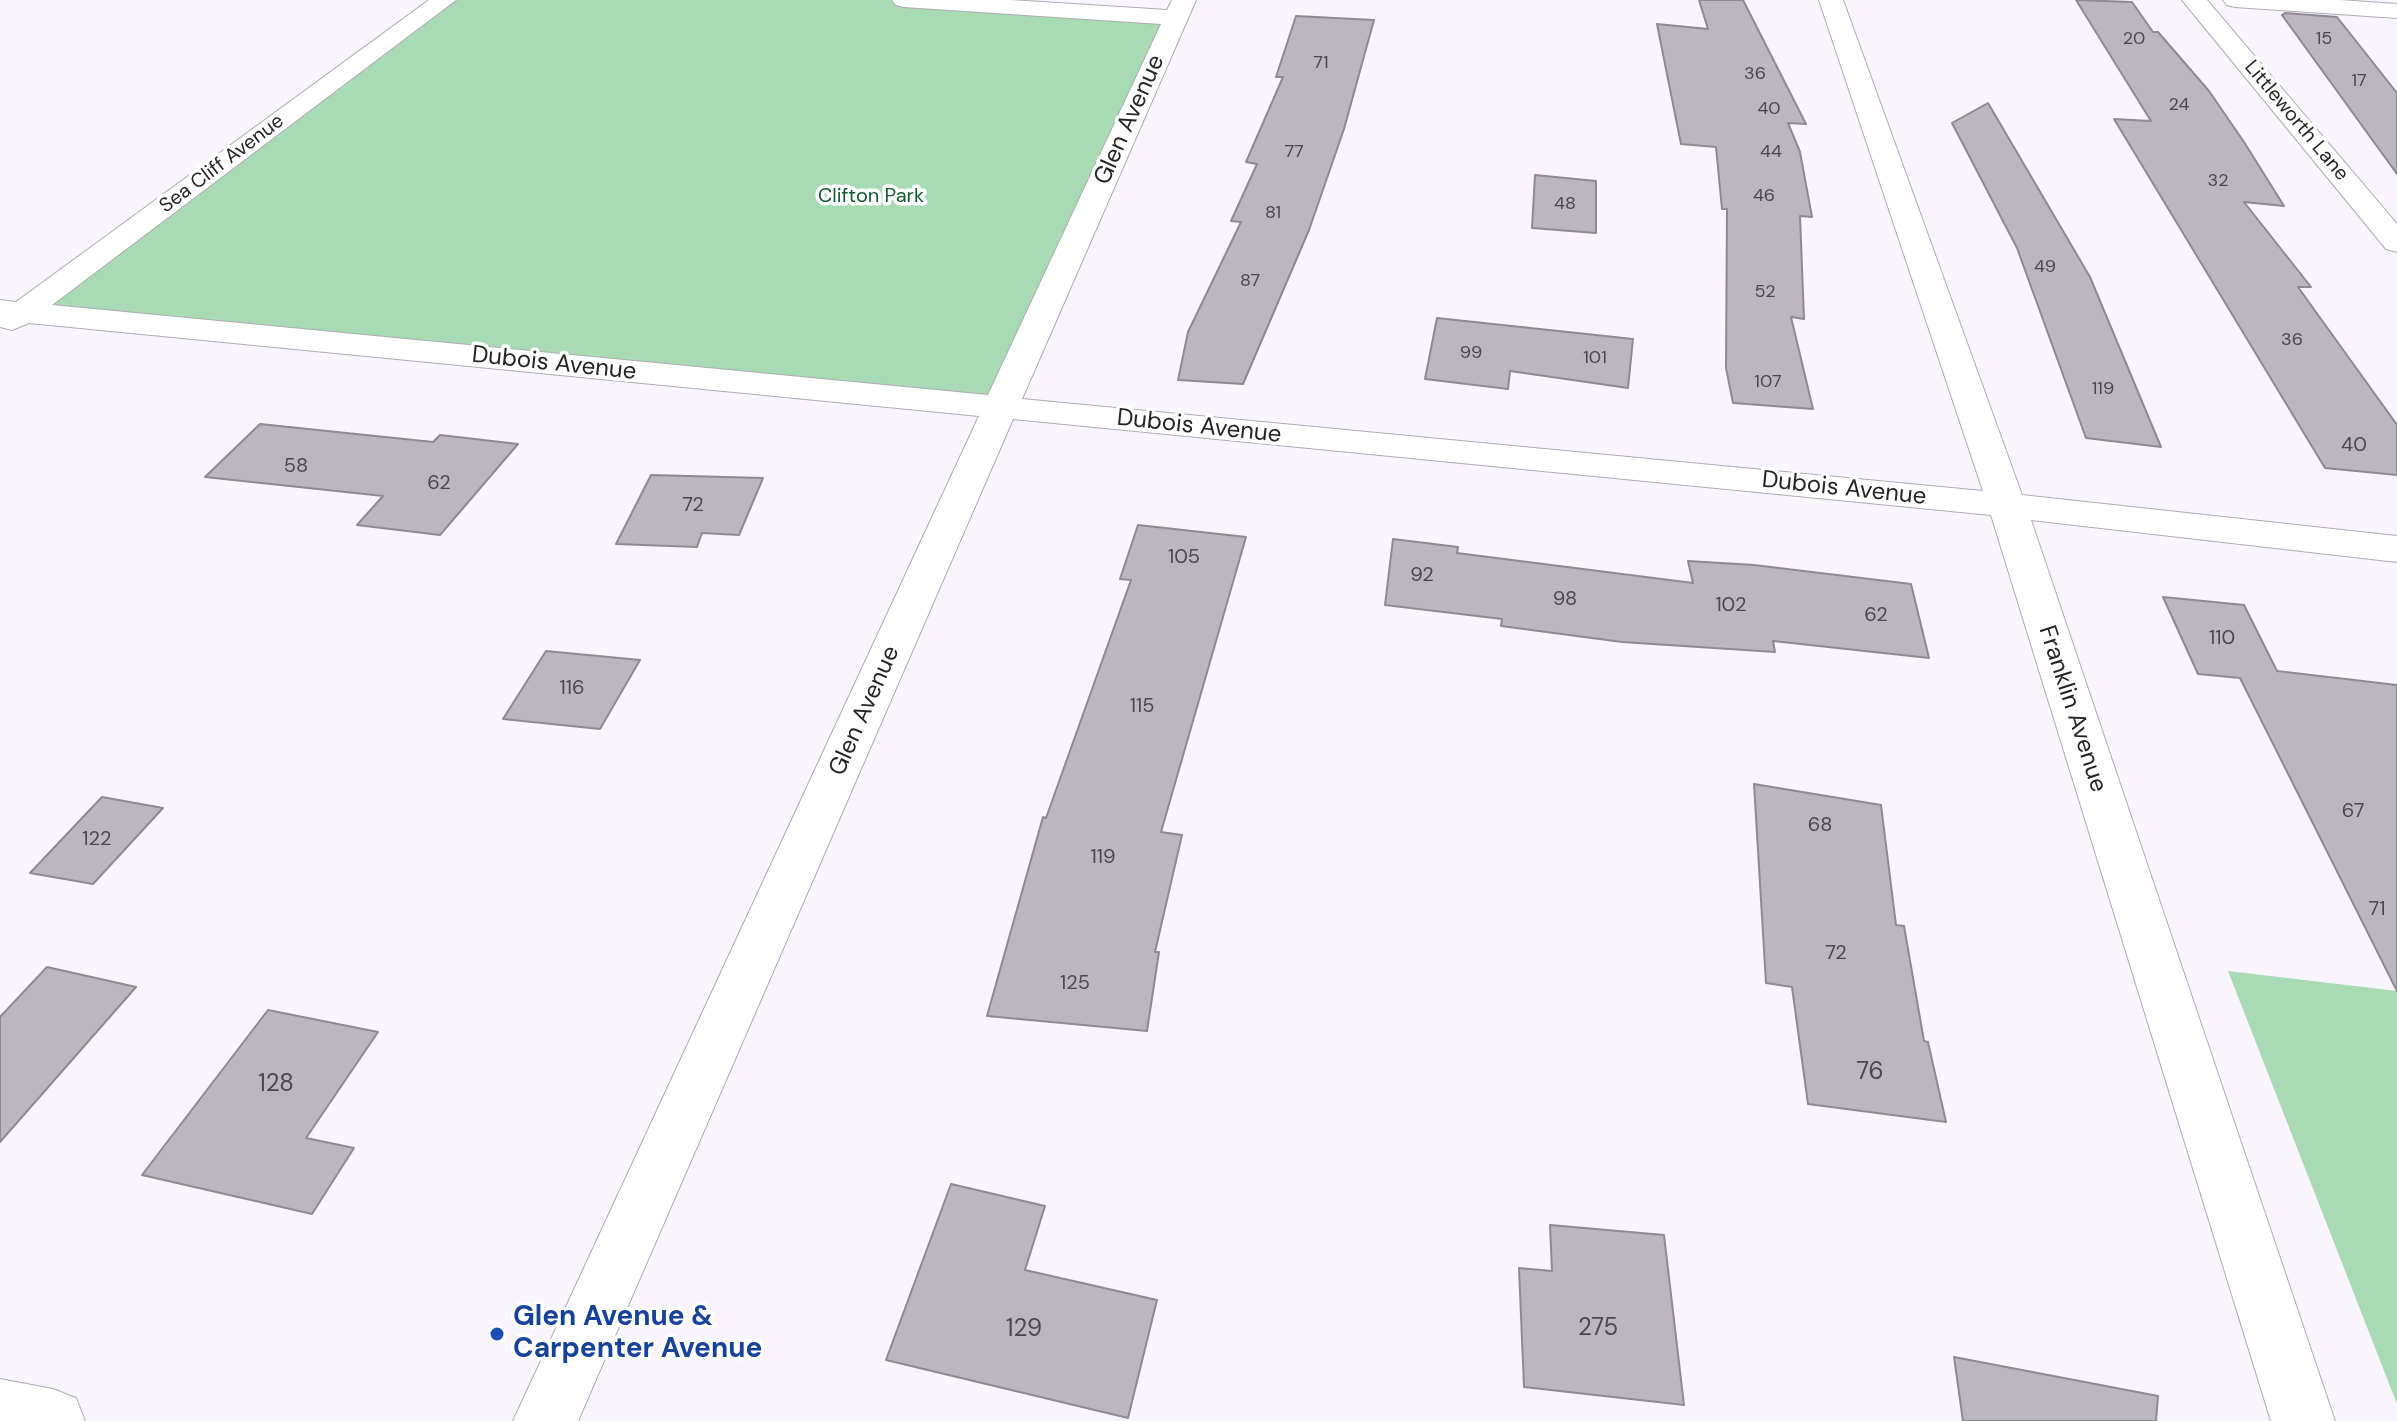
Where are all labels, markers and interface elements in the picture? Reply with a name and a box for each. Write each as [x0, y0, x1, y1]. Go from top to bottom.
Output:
house number: 20 [2123, 28, 2145, 50]
house number: 15 [2316, 28, 2332, 50]
street label: Glen Avenue [1089, 51, 1171, 189]
house number: 71 [1313, 52, 1329, 74]
street label: Littleworth Lane [2239, 56, 2353, 186]
house number: 36 [1744, 63, 1766, 85]
house number: 17 [2351, 70, 2367, 92]
house number: 24 [2169, 94, 2189, 116]
house number: 40 [1757, 98, 1781, 120]
street label: Sea Cliff Avenue [155, 109, 289, 219]
house number: 77 [1284, 141, 1304, 163]
house number: 44 [1760, 141, 1782, 163]
house number: 32 [2207, 170, 2229, 192]
park label: Clifton Park [818, 185, 924, 209]
house number: 46 [1753, 185, 1775, 207]
house number: 48 [1554, 193, 1576, 215]
house number: 81 [1265, 202, 1281, 224]
house number: 49 [2034, 256, 2056, 278]
house number: 87 [1240, 270, 1260, 292]
house number: 52 [1754, 281, 1776, 303]
house number: 36 [2281, 329, 2303, 351]
street label: Dubois Avenue [470, 341, 638, 387]
house number: 99 [1460, 342, 1482, 364]
house number: 101 [1583, 347, 1607, 369]
house number: 107 [1754, 371, 1782, 393]
house number: 119 [2092, 378, 2114, 400]
street label: Dubois Avenue [1115, 404, 1283, 450]
house number: 40 [2341, 434, 2367, 458]
house number: 58 [284, 455, 308, 479]
street label: Dubois Avenue [1760, 466, 1928, 512]
house number: 62 [427, 472, 451, 496]
house number: 72 [682, 494, 704, 518]
house number: 105 [1168, 546, 1200, 570]
house number: 92 [1410, 564, 1434, 588]
house number: 98 [1553, 588, 1577, 612]
house number: 102 [1715, 594, 1747, 618]
house number: 62 [1864, 604, 1888, 628]
street label: Franklin Avenue [2032, 622, 2112, 796]
house number: 110 [2209, 627, 2235, 651]
street label: Glen Avenue [824, 642, 906, 780]
house number: 116 [559, 677, 585, 701]
house number: 115 [1130, 695, 1154, 719]
house number: 67 [2342, 800, 2364, 824]
house number: 68 [1808, 814, 1832, 838]
house number: 122 [82, 828, 112, 852]
house number: 119 [1090, 846, 1116, 870]
house number: 71 [2369, 898, 2385, 922]
house number: 72 [1825, 942, 1847, 966]
house number: 125 [1060, 972, 1090, 996]
house number: 76 [1856, 1059, 1884, 1087]
house number: 128 [258, 1071, 294, 1099]
place label: Glen Avenue & Carpenter Avenue [513, 1301, 762, 1367]
house number: 275 [1578, 1315, 1618, 1343]
house number: 129 [1006, 1316, 1042, 1344]
marker: Glen Avenue & Carpenter Avenue [488, 1325, 506, 1343]

